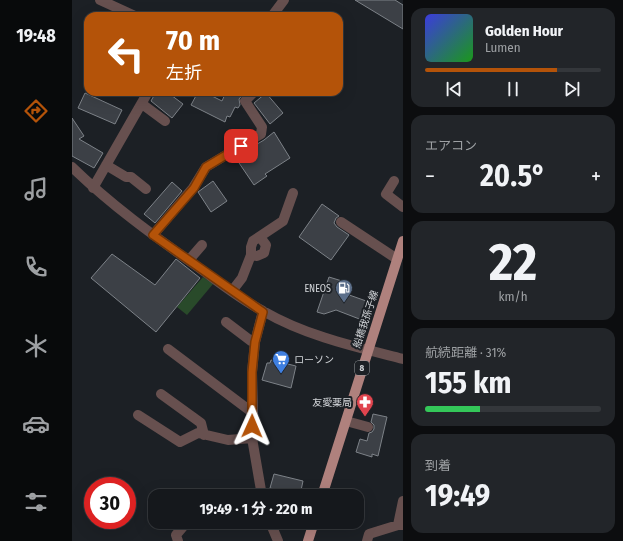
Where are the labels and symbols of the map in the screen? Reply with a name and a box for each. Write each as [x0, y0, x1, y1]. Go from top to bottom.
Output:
pin [224, 129, 258, 163]
fuel station icon: ENEOS [334, 278, 354, 303]
place label: ENEOS [304, 283, 331, 295]
street label: 船橋我孫子線 [351, 289, 381, 350]
supermarket icon: ローソン [271, 349, 291, 374]
place label: ローソン [294, 354, 334, 366]
road number: 8 [355, 361, 369, 375]
pharmacy icon: 友愛薬局 [355, 392, 375, 417]
place label: 友愛薬局 [312, 397, 352, 409]
position arrow [231, 405, 273, 447]
speed limit sign: 30 [84, 477, 136, 529]

